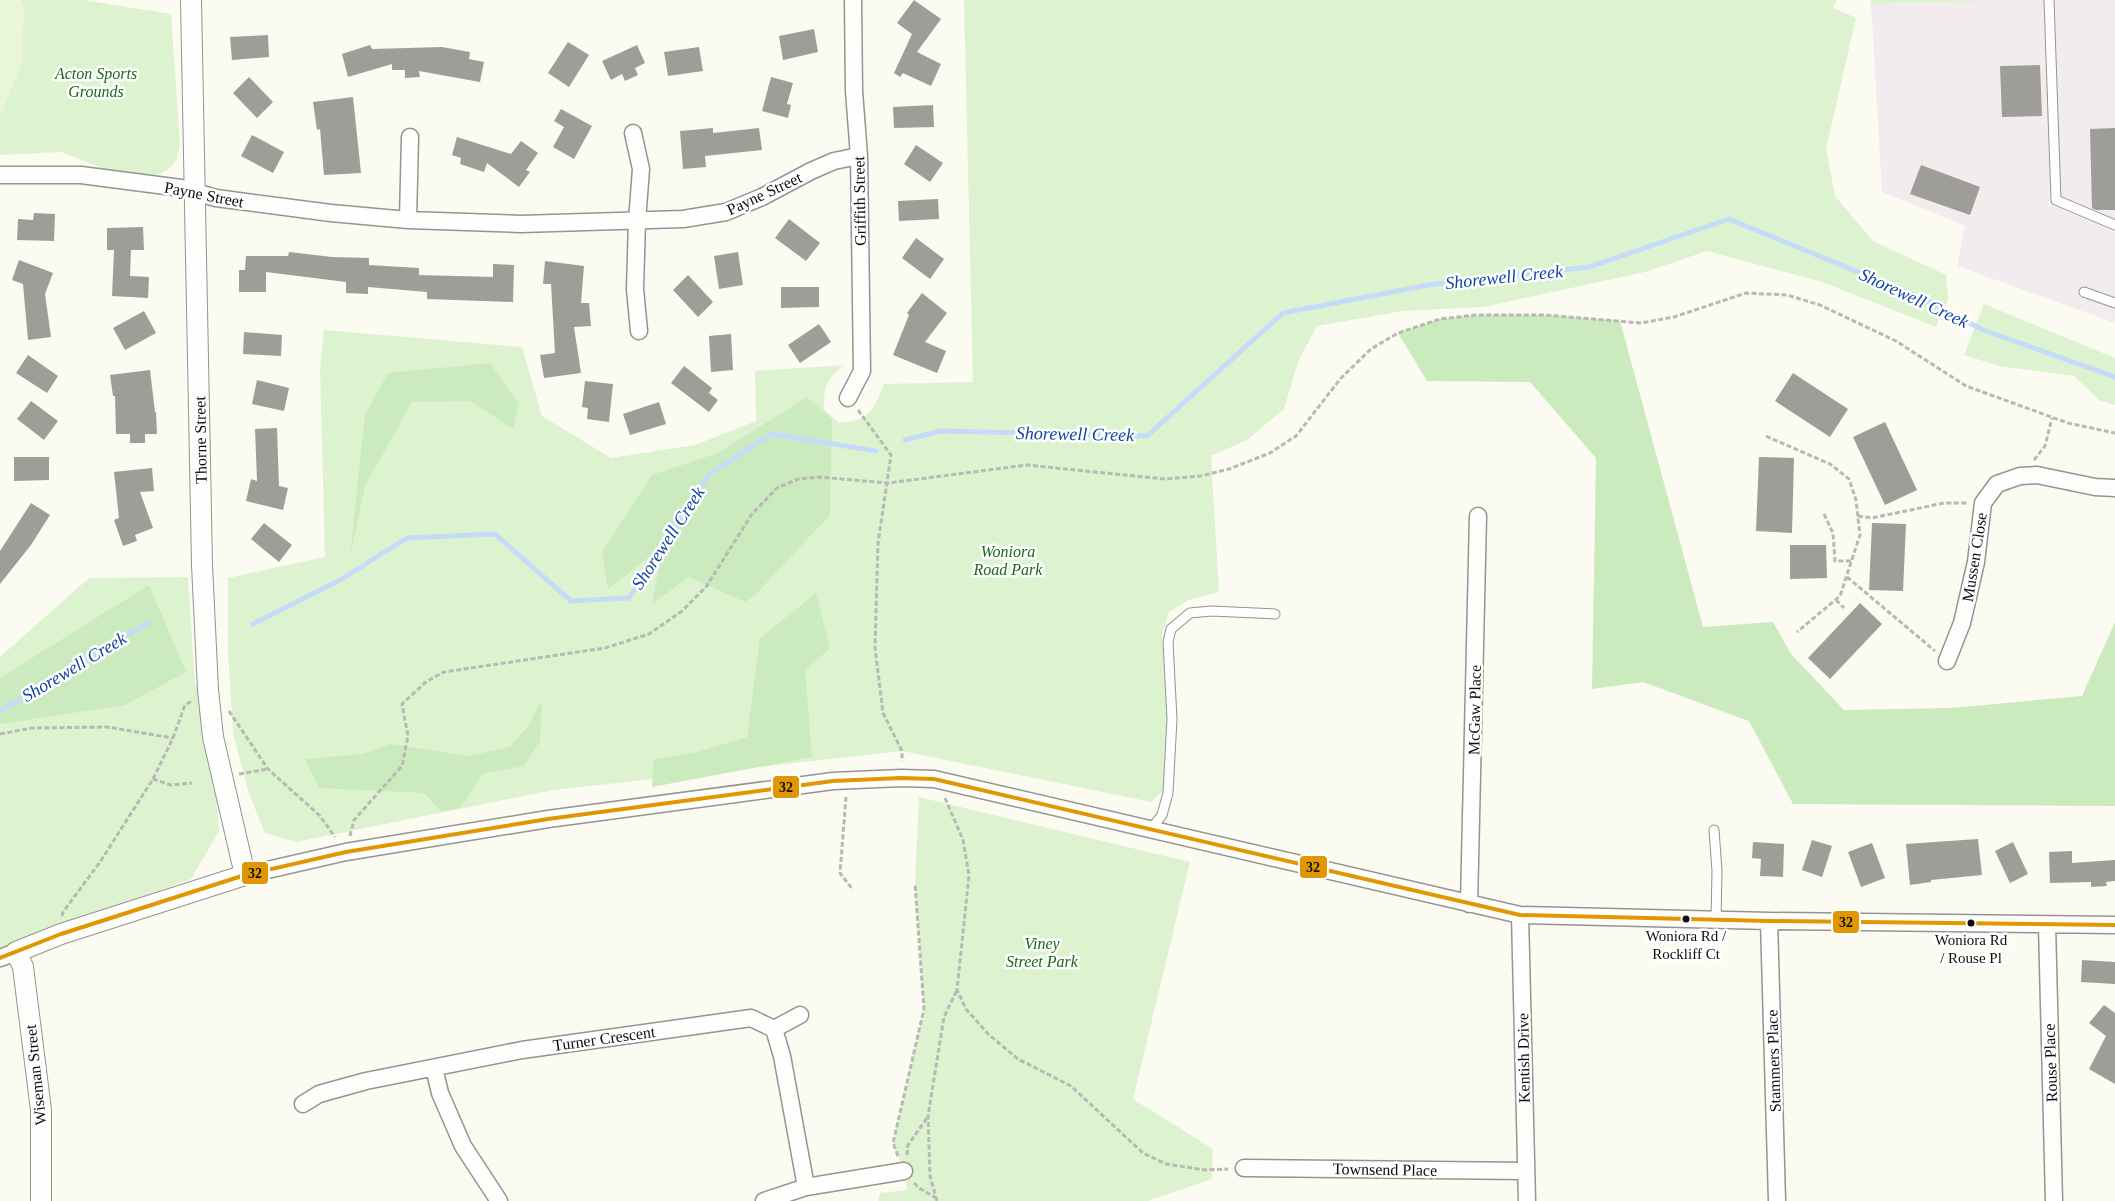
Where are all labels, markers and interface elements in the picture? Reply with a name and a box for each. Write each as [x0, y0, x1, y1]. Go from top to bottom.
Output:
park label: Acton Sports Grounds [54, 65, 137, 100]
street label: Griffith Street [850, 155, 869, 246]
street label: Payne Street [724, 169, 805, 219]
street label: Payne Street [163, 178, 246, 212]
water label: Shorewell Creek [1444, 261, 1565, 293]
water label: Shorewell Creek [1856, 264, 1973, 332]
street label: Thorne Street [191, 396, 210, 484]
water label: Shorewell Creek [1016, 423, 1135, 445]
water label: Shorewell Creek [627, 482, 709, 593]
street label: Mussen Close [1959, 511, 1990, 603]
park label: Woniora Road Park [973, 543, 1043, 578]
water label: Shorewell Creek [18, 627, 131, 706]
street label: McGaw Place [1465, 665, 1484, 755]
line badge: 32 [772, 775, 800, 799]
text: 32 [779, 780, 793, 795]
line badge: 32 [1299, 855, 1328, 879]
text: 32 [1306, 860, 1320, 875]
line badge: 32 [241, 861, 269, 885]
text: 32 [248, 866, 262, 881]
line badge: 32 [1832, 910, 1860, 934]
marker: Woniora Rd / Rockliff Ct [1681, 914, 1691, 924]
text: 32 [1839, 915, 1853, 930]
marker: Woniora Rd / Rouse Pl [1966, 918, 1976, 928]
place label: Woniora Rd / Rockliff Ct [1646, 928, 1727, 962]
place label: Woniora Rd / Rouse Pl [1935, 932, 2008, 966]
park label: Viney Street Park [1006, 935, 1079, 970]
street label: Stammers Place [1763, 1009, 1784, 1113]
street label: Kentish Drive [1514, 1013, 1533, 1103]
street label: Wiseman Street [22, 1023, 49, 1126]
street label: Turner Crescent [552, 1023, 657, 1054]
street label: Rouse Place [2041, 1023, 2060, 1103]
street label: Townsend Place [1333, 1160, 1437, 1179]

